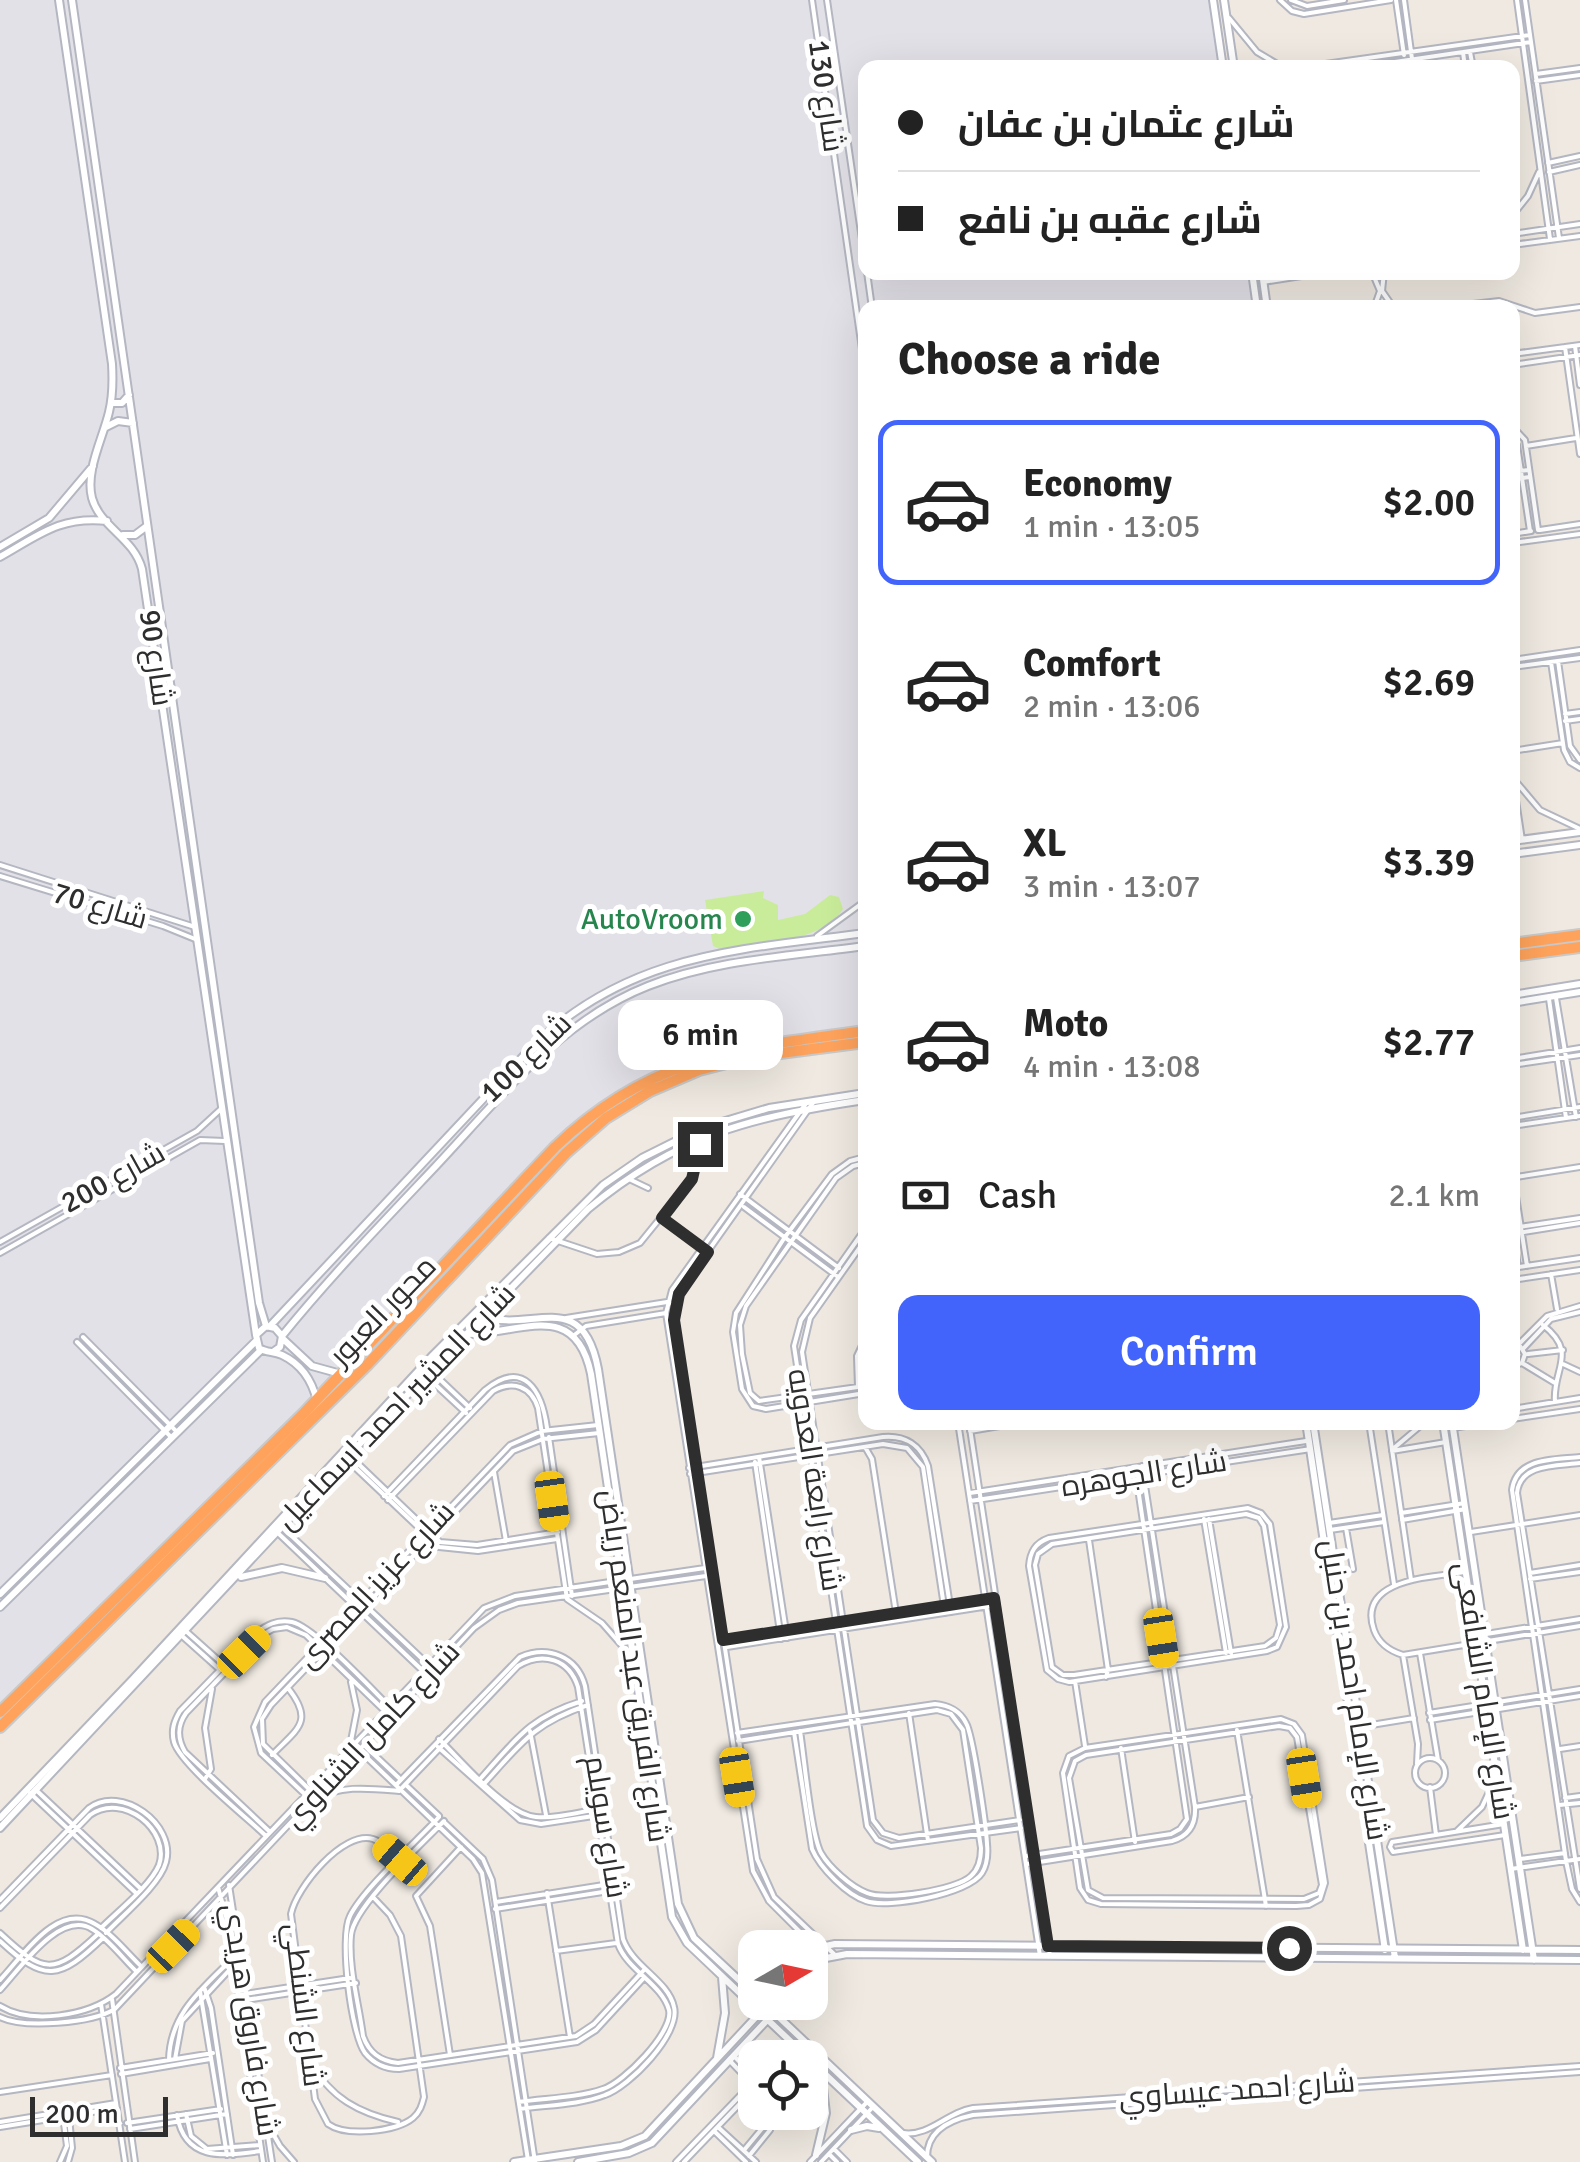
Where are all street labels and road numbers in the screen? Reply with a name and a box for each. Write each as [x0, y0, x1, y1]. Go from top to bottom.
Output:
street label: شارع 130 [799, 37, 852, 155]
street label: شارع 90 [130, 607, 181, 709]
street label: شارع 70 [48, 874, 152, 939]
street label: شارع 100 [472, 1005, 580, 1111]
street label: شارع 200 [54, 1134, 172, 1223]
street label: محور العبور [320, 1248, 444, 1375]
street label: شارع المشير احمد اسماعيل [269, 1276, 524, 1539]
street label: شارع رابعة العدويه [778, 1366, 851, 1594]
street label: شارع الجوهره [1059, 1443, 1229, 1506]
street label: شارع الفريق عبد المنعم رياض [590, 1487, 677, 1845]
street label: شارع عزيز المصرى [289, 1494, 463, 1677]
street label: شارع الإمام احمد بن حنبل [1311, 1537, 1396, 1843]
street label: شارع الإمام الشافعى [1444, 1560, 1523, 1823]
street label: شارع كامل الشناوي [276, 1634, 471, 1839]
street label: شارع سويلم [575, 1753, 636, 1901]
street label: شارع فاروق هريدي [209, 1901, 287, 2139]
street label: شارع الشنطي [272, 1921, 332, 2089]
street label: شارع احمد عيساوي [1118, 2063, 1357, 2121]

